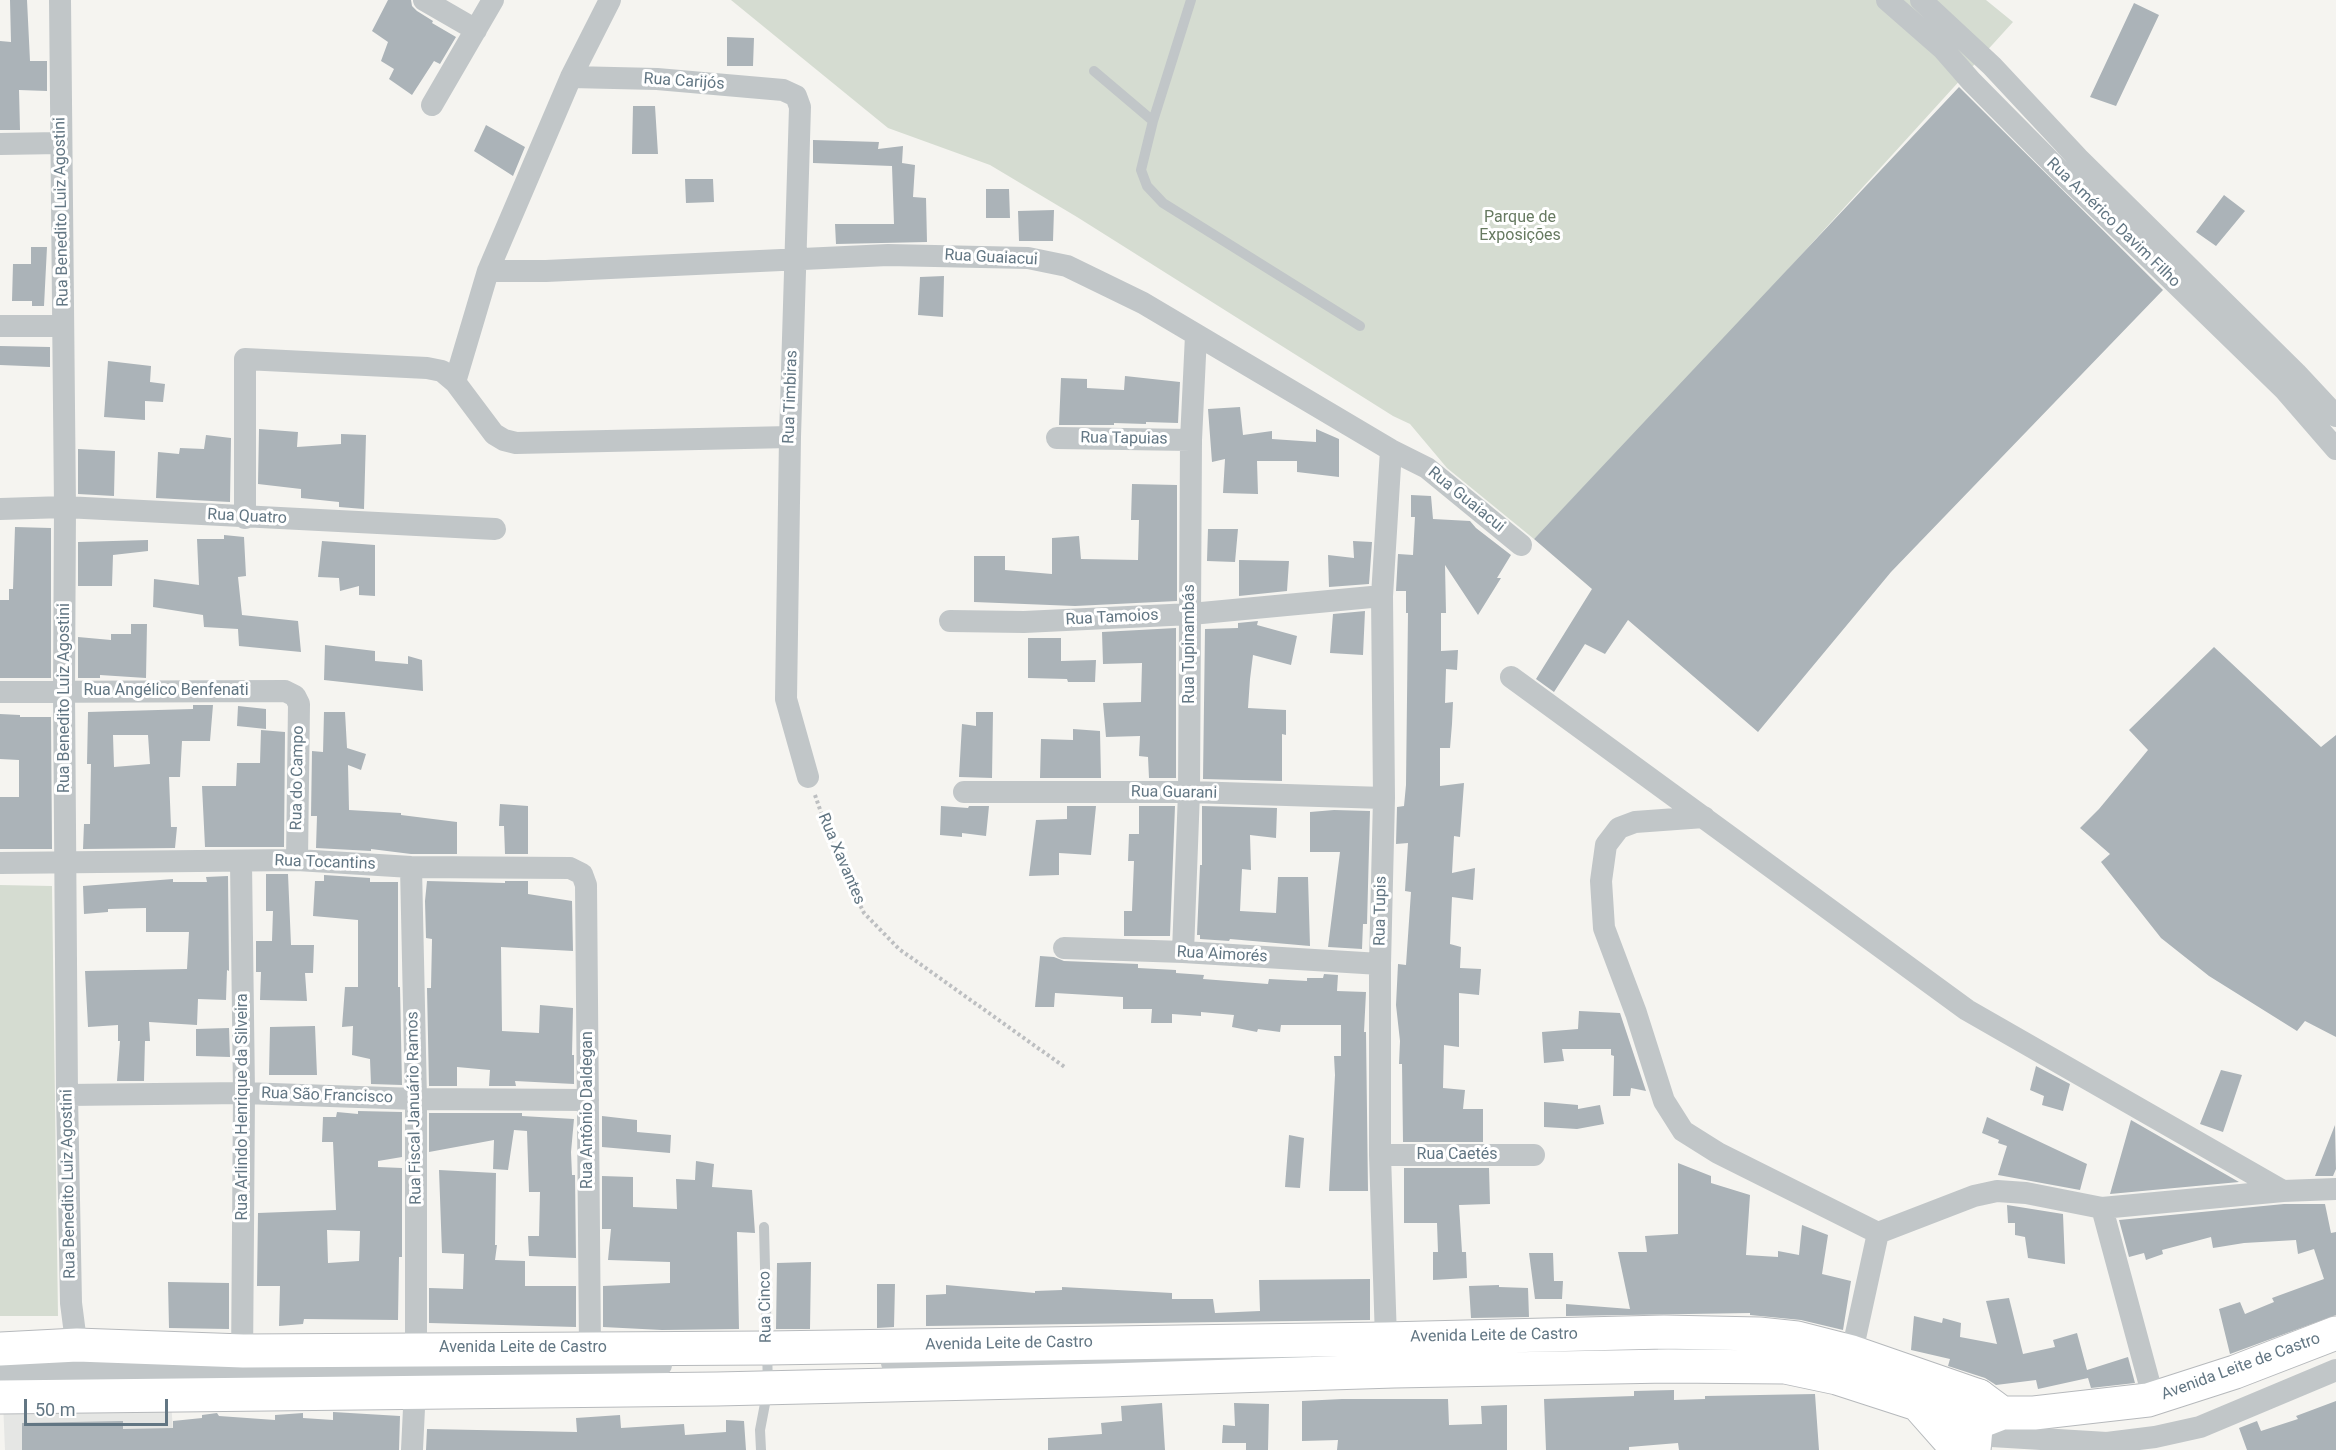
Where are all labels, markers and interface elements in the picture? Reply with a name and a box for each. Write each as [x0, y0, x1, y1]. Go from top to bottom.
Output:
street label: Rua Carijós [643, 70, 725, 94]
street label: Rua Benedito Luiz Agostini [51, 117, 73, 307]
street label: Rua Américo Davim Filho [2042, 154, 2184, 292]
park label: Parque de Exposições [1479, 208, 1561, 246]
street label: Rua Guaiacui [944, 246, 1038, 270]
street label: Rua Timbiras [780, 350, 802, 444]
street label: Rua Tapuias [1080, 429, 1168, 449]
street label: Rua Guaiacui [1424, 463, 1508, 537]
street label: Rua Quatro [207, 505, 287, 529]
street label: Rua Tupinambás [1180, 584, 1200, 704]
street label: Rua Benedito Luiz Agostini [55, 603, 75, 793]
street label: Rua Tamoios [1065, 606, 1159, 630]
street label: Rua Angélico Benfenati [83, 681, 249, 701]
street label: Rua do Campo [287, 725, 309, 831]
street label: Rua Guarani [1131, 783, 1217, 803]
street label: Rua Xavantes [813, 811, 869, 907]
street label: Rua Tocantins [274, 852, 376, 874]
street label: Rua Tupis [1371, 876, 1391, 946]
street label: Rua Aimorés [1176, 943, 1268, 967]
street label: Rua Arlindo Henrique da Silveira [233, 993, 253, 1221]
street label: Rua Fiscal Januário Ramos [404, 1011, 426, 1205]
street label: Rua Antônio Daldegan [578, 1031, 598, 1189]
street label: Rua São Francisco [261, 1084, 393, 1108]
street label: Rua Benedito Luiz Agostini [58, 1089, 80, 1279]
street label: Rua Caetés [1417, 1145, 1497, 1165]
street label: Rua Cinco [756, 1271, 776, 1343]
street label: Avenida Leite de Castro [1410, 1325, 1578, 1347]
street label: Avenida Leite de Castro [2159, 1329, 2323, 1405]
street label: Avenida Leite de Castro [925, 1333, 1093, 1355]
street label: Avenida Leite de Castro [439, 1338, 607, 1358]
scale bar [27, 1387, 171, 1425]
text: 50 m [35, 1399, 75, 1420]

